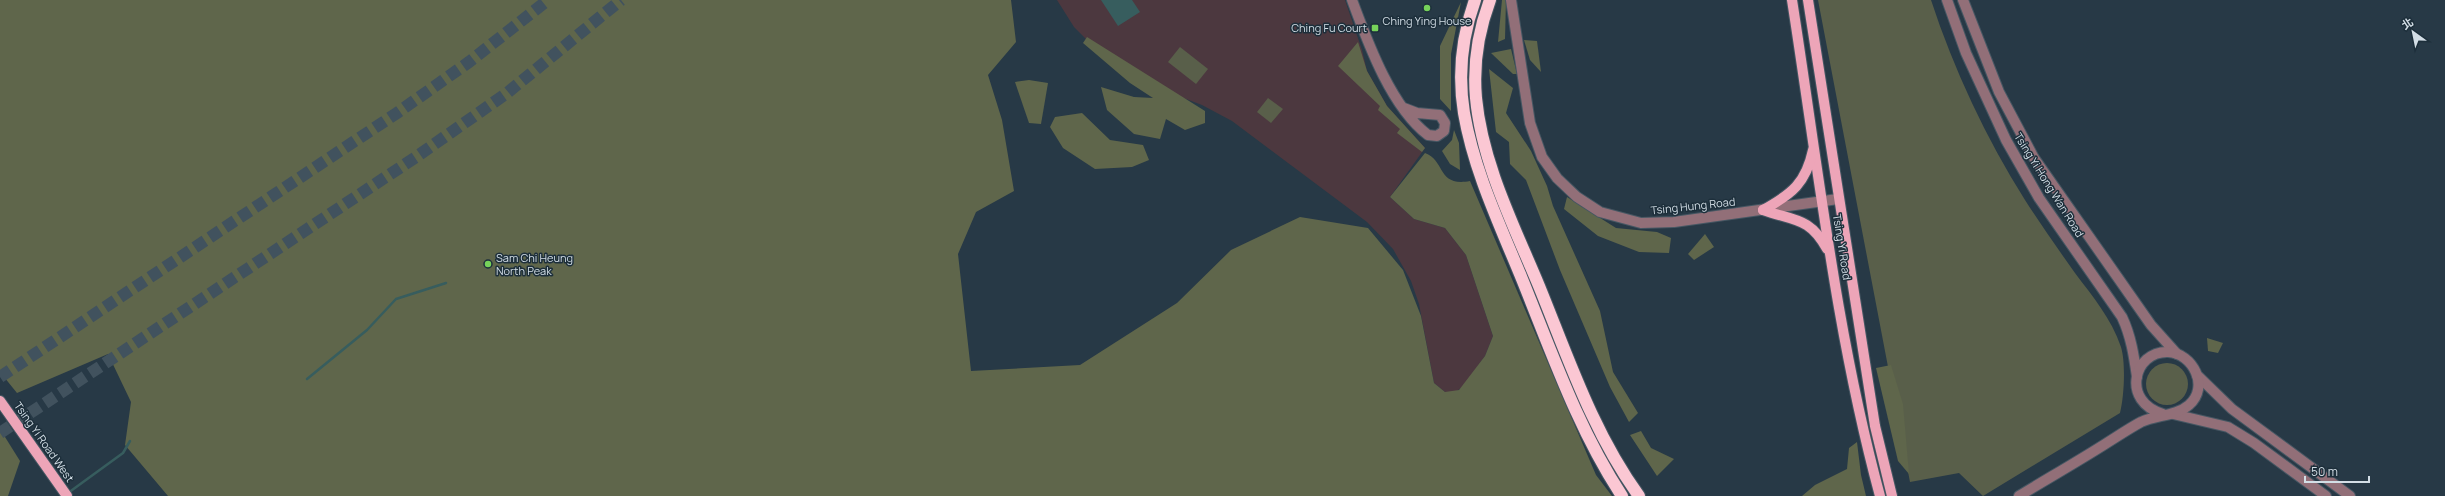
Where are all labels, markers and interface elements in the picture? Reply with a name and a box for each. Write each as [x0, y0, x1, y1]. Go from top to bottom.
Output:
marker: Ching Ying House [1422, 3, 1432, 13]
north arrow [2393, 12, 2433, 52]
place label: Ching Ying House [1383, 13, 1472, 28]
text: 北 [2399, 14, 2416, 32]
place label: Ching Fu Court [1291, 20, 1367, 35]
marker: Ching Fu Court [1370, 23, 1380, 33]
street label: Tsing Yi Hong Wan Road [2011, 130, 2088, 240]
street label: Tsing Hung Road [1650, 194, 1736, 217]
street label: Tsing Yi Road [1830, 213, 1855, 281]
place label: Sam Chi Heung North Peak [496, 250, 573, 278]
marker: Sam Chi Heung North Peak [483, 259, 493, 269]
street label: Tsing Yi Road West [11, 399, 78, 485]
scale bar [2305, 458, 2369, 484]
text: 50 m [2311, 463, 2338, 480]

